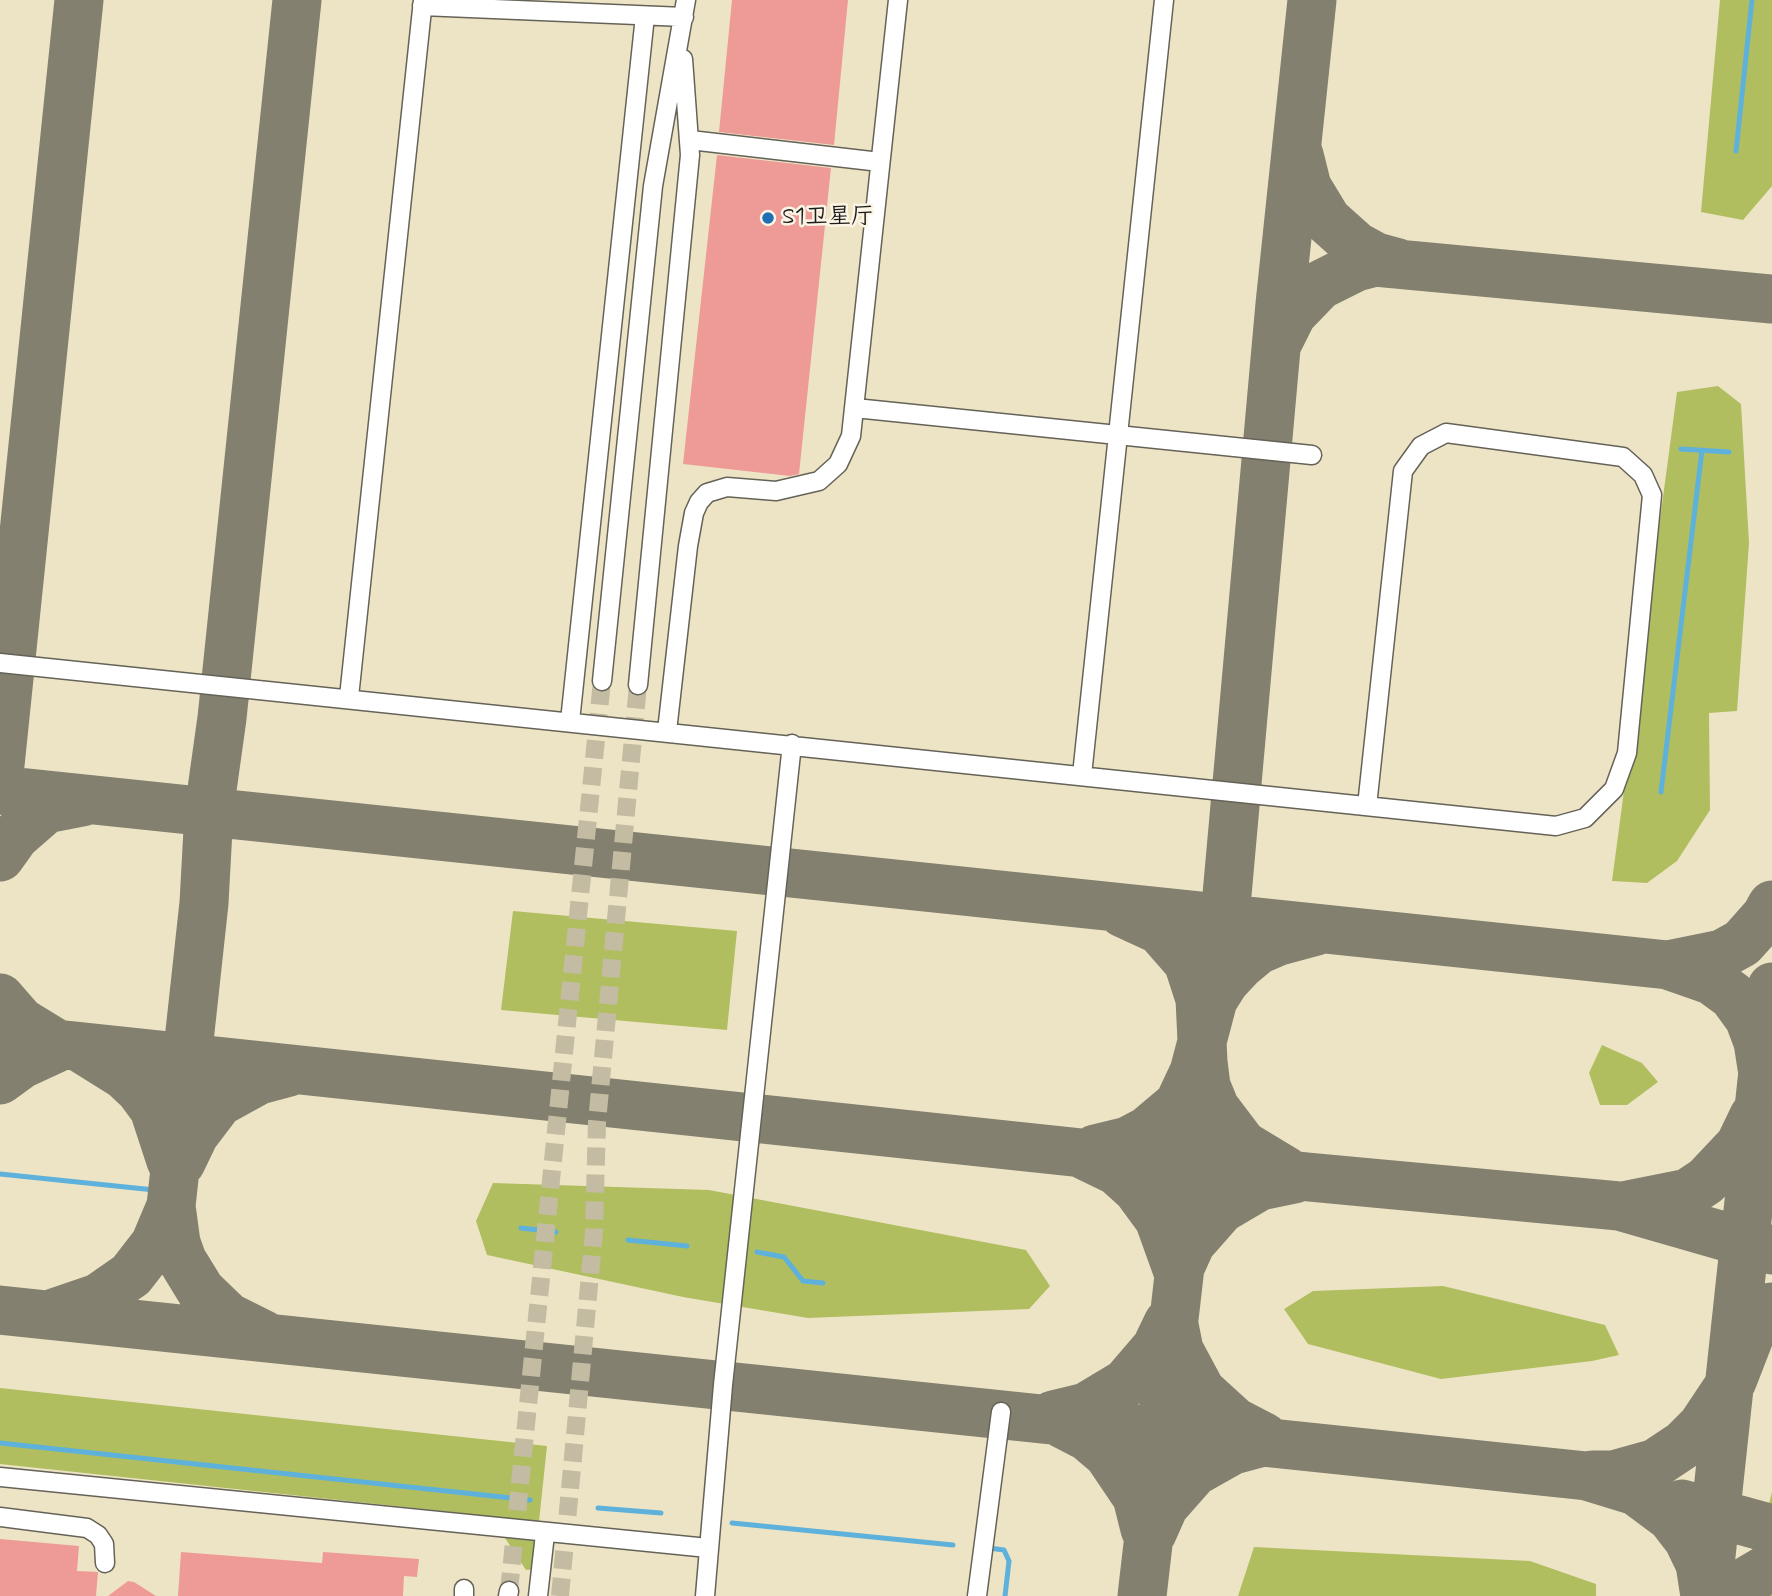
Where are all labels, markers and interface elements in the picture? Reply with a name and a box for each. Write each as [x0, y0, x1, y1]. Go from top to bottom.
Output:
place label: S1卫星厅 [782, 204, 874, 232]
marker: S1卫星厅 [760, 210, 776, 226]

